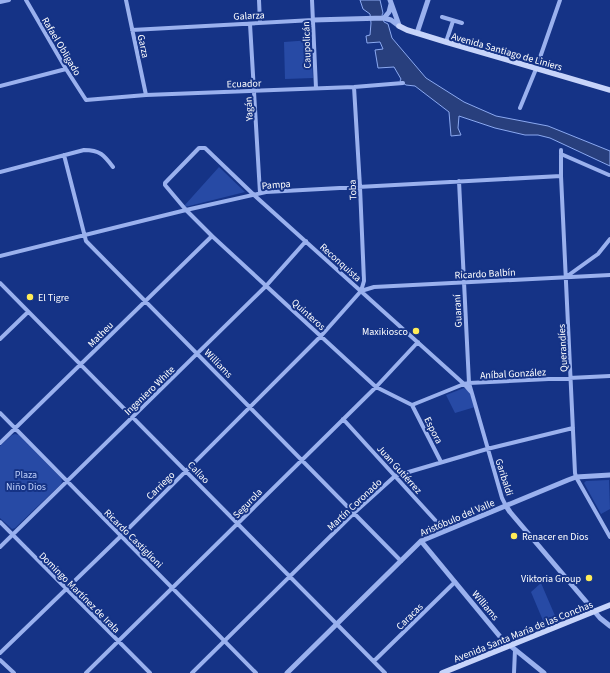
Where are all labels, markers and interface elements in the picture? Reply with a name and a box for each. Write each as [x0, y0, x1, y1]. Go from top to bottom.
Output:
street label: Galarza [233, 8, 265, 24]
street label: Rafael Obligado [38, 15, 84, 78]
street label: Caupolicán [299, 21, 315, 69]
street label: Avenida Santiago de Liniers [450, 29, 564, 75]
street label: Garza [134, 33, 152, 59]
street label: Ecuador [226, 76, 262, 92]
street label: Yagán [241, 96, 257, 123]
street label: Pampa [261, 177, 291, 193]
street label: Toba [345, 179, 361, 201]
street label: Reconquista [317, 240, 364, 285]
street label: Ricardo Balbín [454, 265, 516, 283]
place label: El Tigre [38, 291, 69, 305]
marker: El Tigre [25, 292, 35, 302]
street label: Guaraní [450, 294, 466, 328]
street label: Quinteros [288, 296, 328, 334]
street label: Matheu [85, 319, 117, 351]
street label: Querandíes [555, 324, 571, 372]
place label: Maxikiosco [362, 325, 408, 339]
marker: Maxikiosco [411, 326, 421, 336]
street label: Williams [201, 346, 236, 381]
street label: Ingeniero White [121, 363, 178, 419]
street label: Aníbal González [480, 365, 546, 383]
street label: Espora [420, 414, 446, 446]
street label: Juan Gutiérrez [374, 442, 425, 497]
street label: Garibaldi [491, 457, 517, 498]
street label: Callao [184, 458, 212, 487]
park label: Plaza Niño Dios [6, 468, 46, 494]
street label: Carriego [143, 468, 178, 503]
street label: Martín Coronado [324, 476, 385, 534]
street label: Segurola [230, 486, 266, 522]
street label: Aristóbulo del Valle [418, 496, 497, 540]
street label: Ricardo Castiglioni [101, 506, 166, 571]
place label: Renacer en Dios [522, 530, 588, 544]
marker: Renacer en Dios [509, 531, 519, 541]
street label: Domingo Martínez de Irala [36, 549, 123, 636]
place label: Viktoria Group [521, 572, 581, 586]
marker: Viktoria Group [584, 573, 594, 583]
street label: Williams [468, 588, 502, 624]
street label: Avenida Santa María de las Conchas [452, 598, 595, 666]
street label: Caracas [393, 600, 426, 633]

